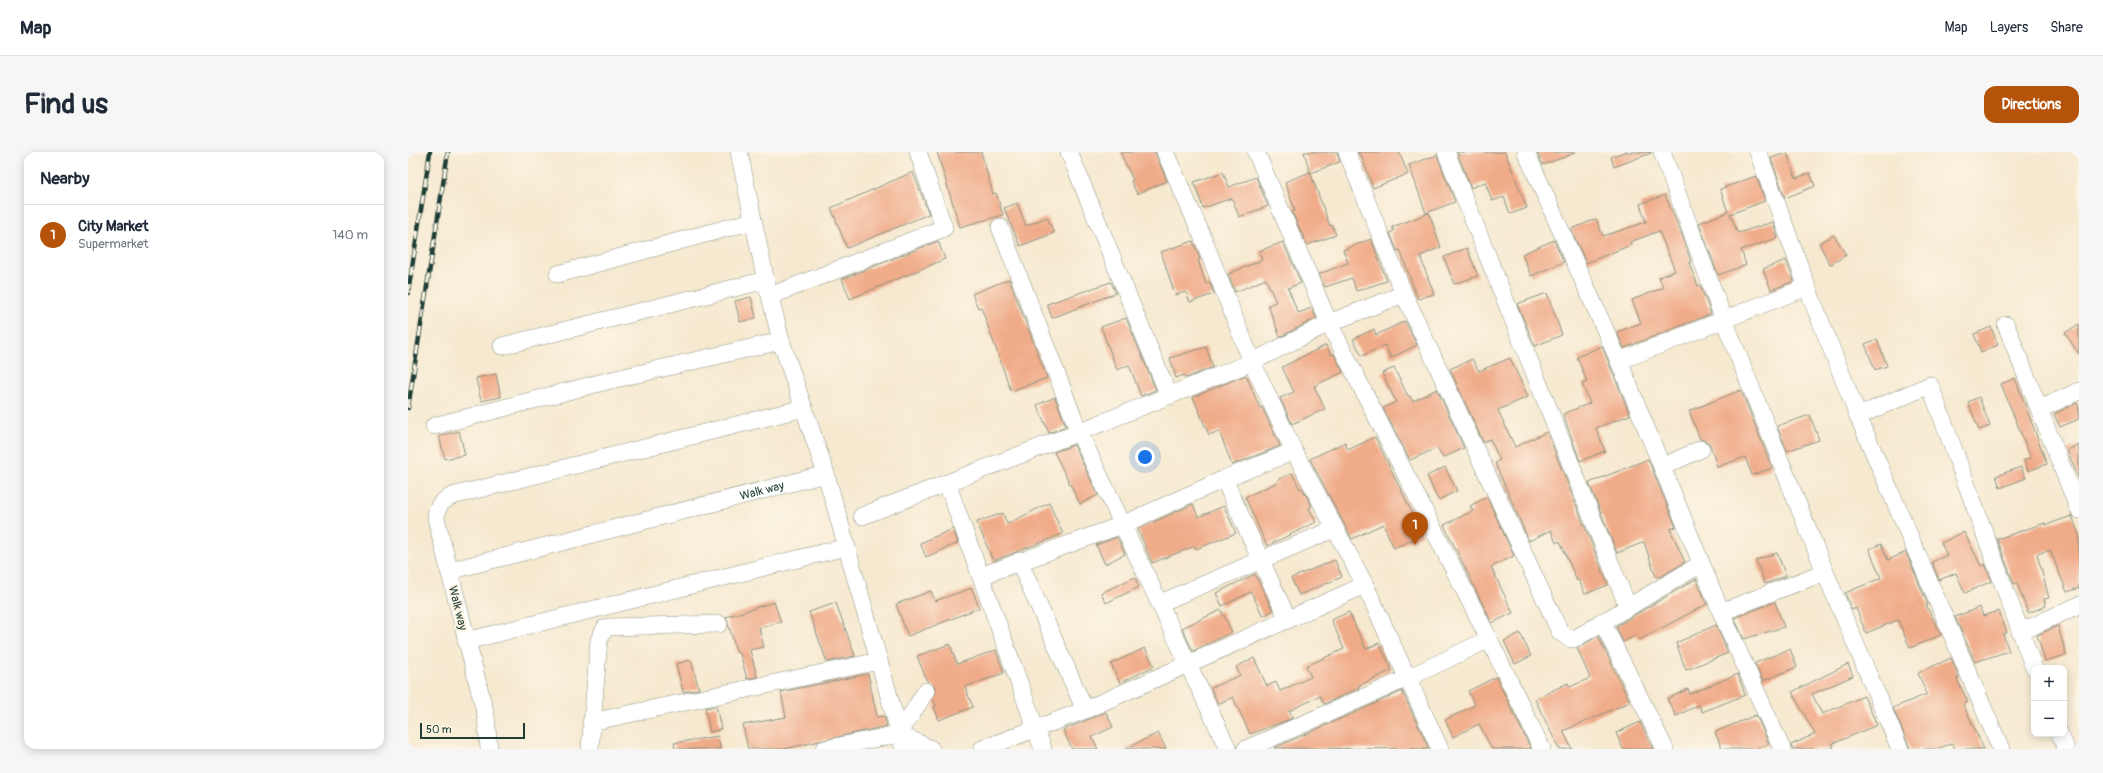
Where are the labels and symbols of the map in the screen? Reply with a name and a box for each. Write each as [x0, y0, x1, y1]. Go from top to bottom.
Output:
your location [1135, 447, 1155, 467]
street label: Walk way [738, 478, 786, 504]
pin: 1 [1402, 512, 1428, 545]
street label: Walk way [445, 584, 470, 632]
scale bar [420, 721, 525, 740]

